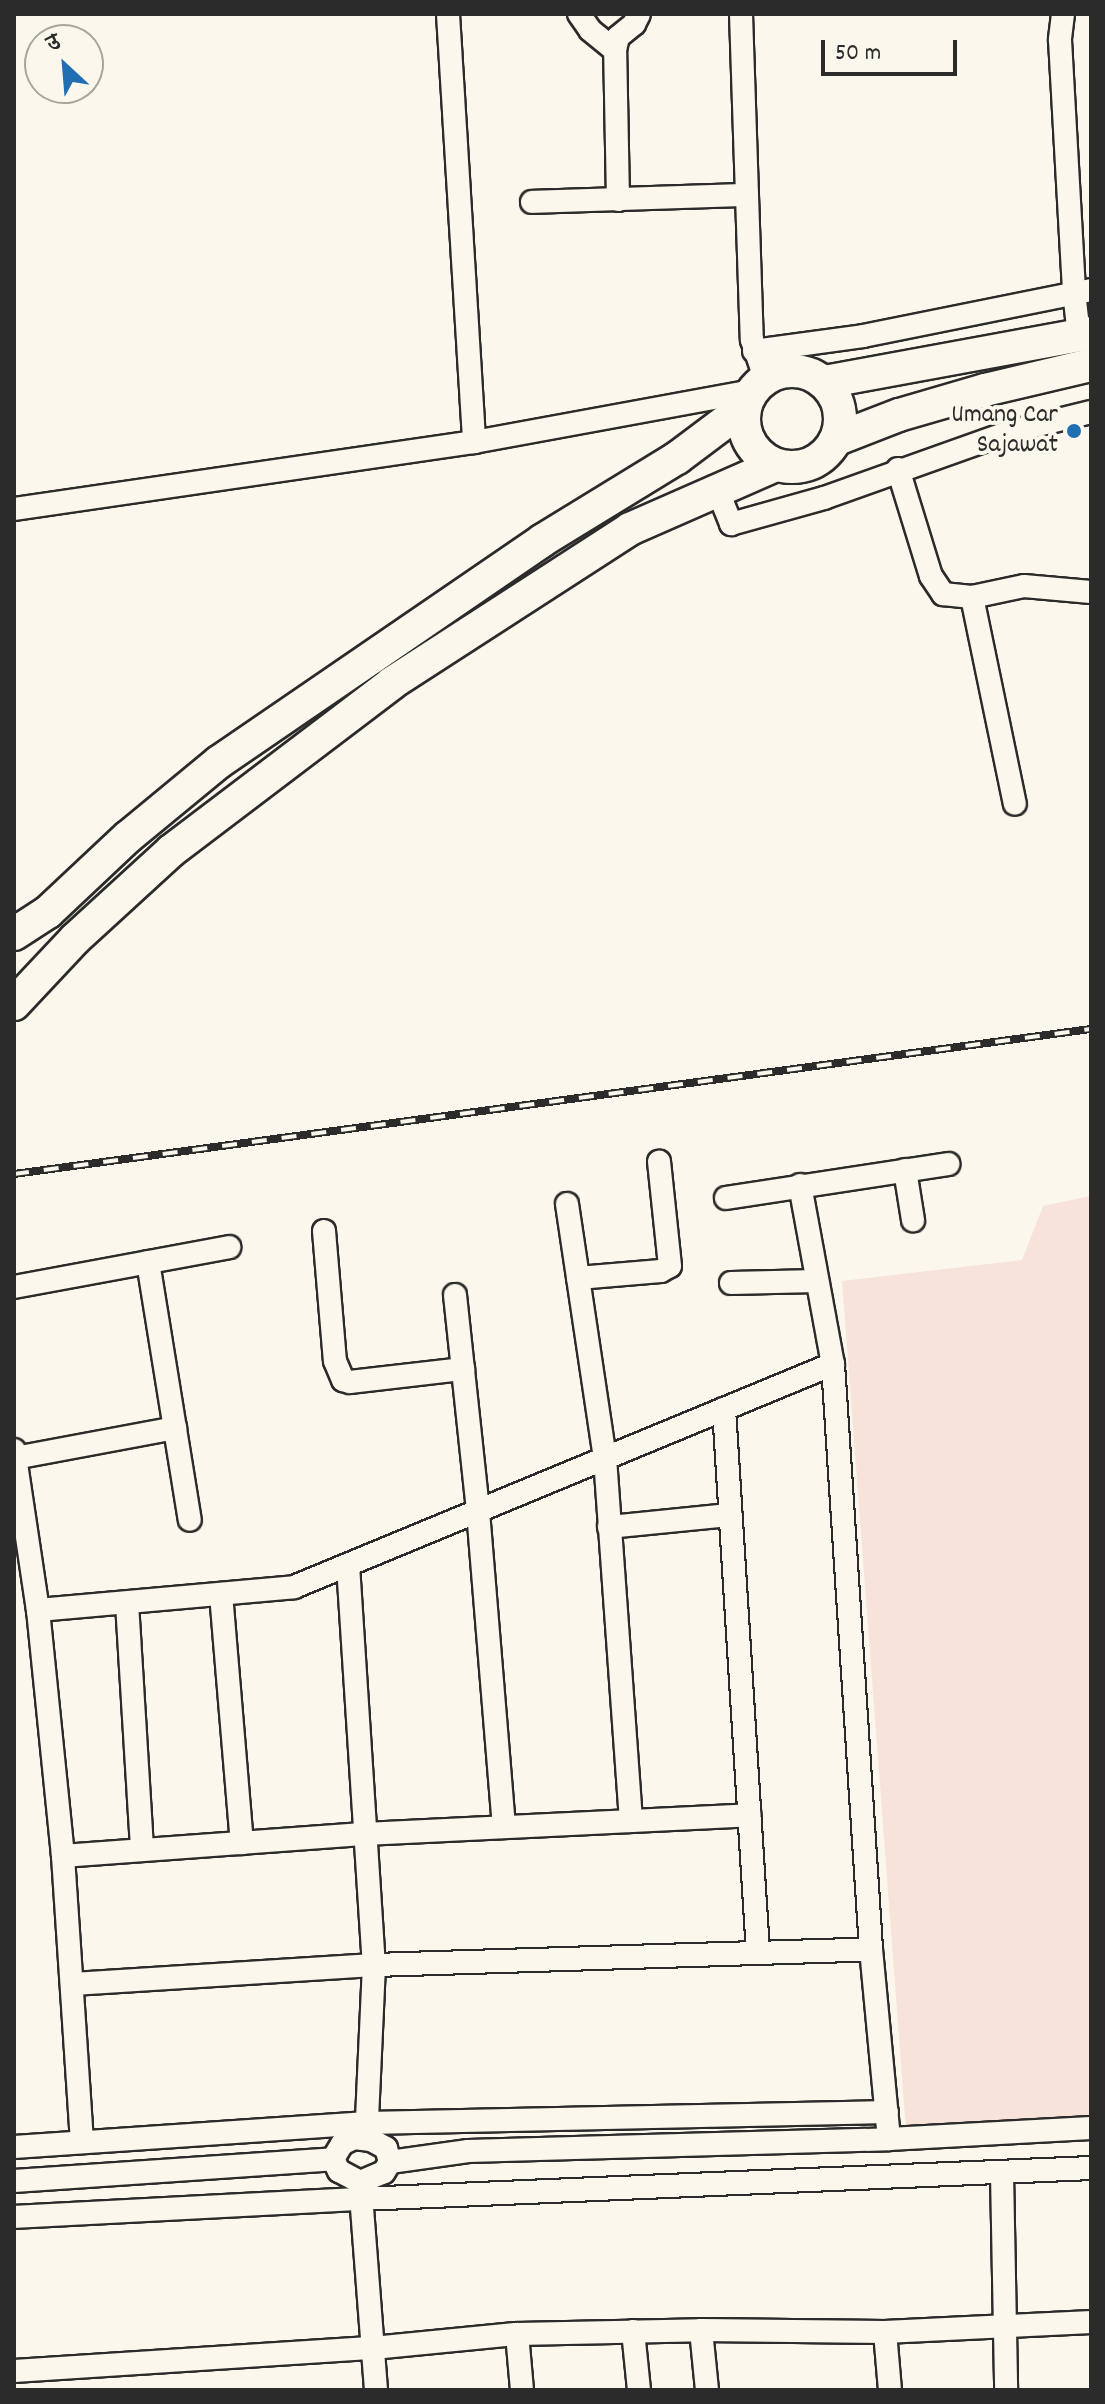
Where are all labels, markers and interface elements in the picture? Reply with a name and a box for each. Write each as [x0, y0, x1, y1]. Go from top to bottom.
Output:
north arrow [24, 24, 104, 104]
scale bar [825, 24, 961, 74]
text: उ [42, 27, 67, 60]
text: 50 m [835, 37, 881, 71]
place label: Umang Car Sajawat [951, 400, 1058, 462]
marker: Umang Car Sajawat [1065, 422, 1083, 440]

